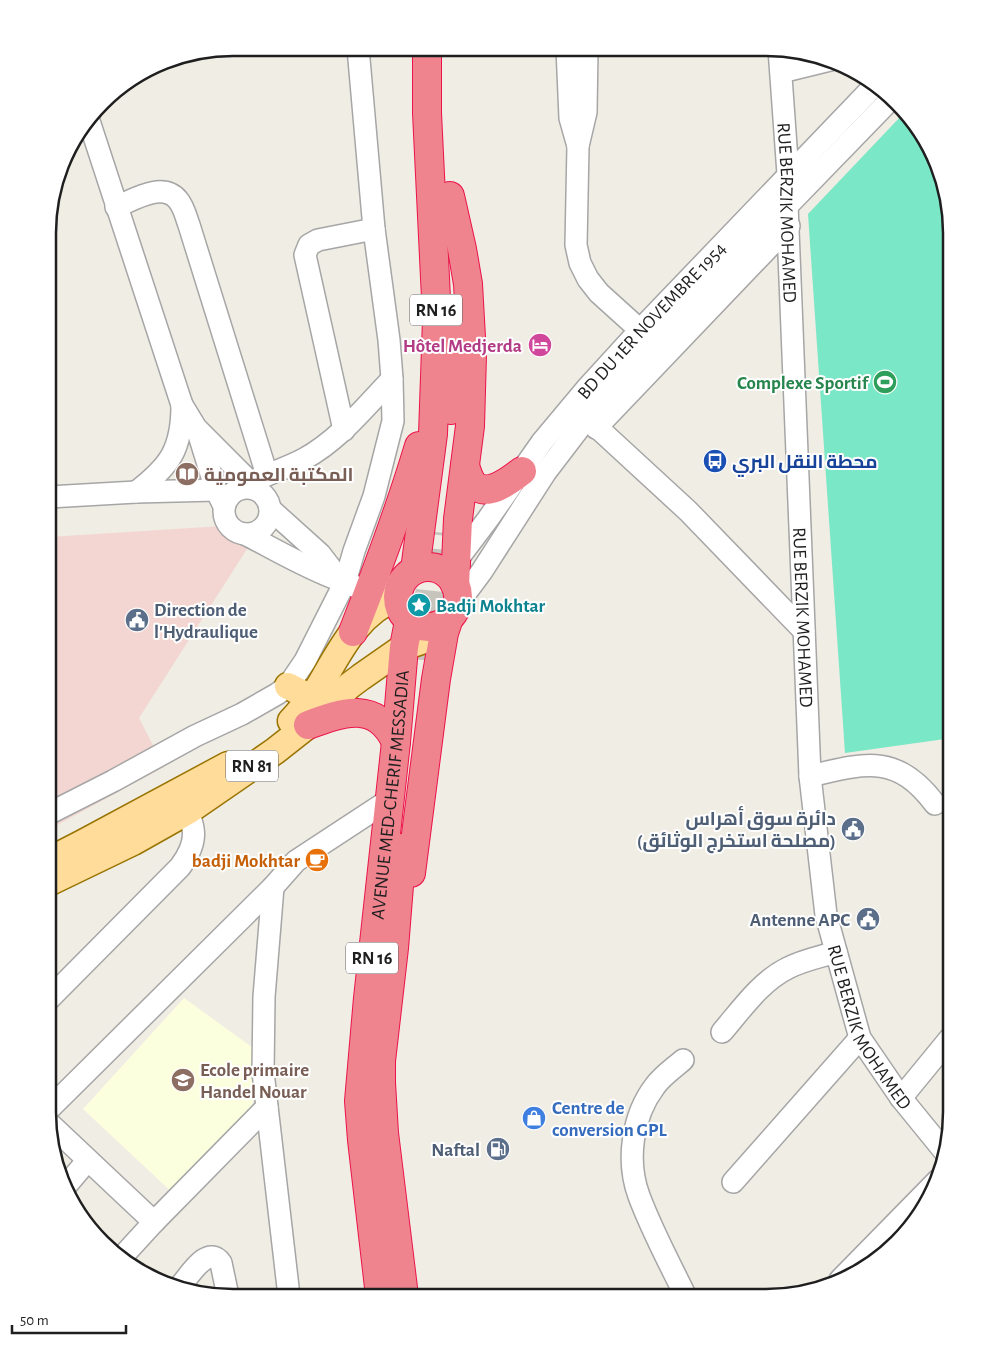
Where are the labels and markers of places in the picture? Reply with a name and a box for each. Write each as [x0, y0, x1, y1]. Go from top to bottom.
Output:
hotel icon: Hôtel Medjerda [527, 332, 553, 358]
place label: Hôtel Medjerda [403, 337, 522, 356]
sports icon: Complexe Sportif [872, 369, 898, 395]
place label: Complexe Sportif [737, 374, 870, 393]
bus stop icon: محطة النقل البري [702, 448, 728, 474]
place label: محطة النقل البري [732, 453, 878, 477]
library icon: المكتبة العمومية [174, 461, 200, 487]
place label: المكتبة العمومية [204, 466, 353, 486]
place icon: Badji Mokhtar [406, 592, 432, 618]
place label: Badji Mokhtar [436, 597, 546, 616]
place label: Direction de l'Hydraulique [154, 601, 258, 642]
public building icon: Direction de l'Hydraulique [124, 607, 150, 633]
place label: دائرة سوق أهراس (مصلحة استخرج الوثائق) [637, 805, 836, 854]
public building icon: دائرة سوق أهراس (مصلحة استخرج الوثائق) [840, 816, 866, 842]
cafe icon: badji Mokhtar [304, 847, 330, 873]
place label: badji Mokhtar [192, 852, 300, 871]
public building icon: Antenne APC [855, 906, 881, 932]
place label: Antenne APC [750, 911, 850, 930]
place label: Ecole primaire Handel Nouar [200, 1061, 309, 1102]
school or university icon: Ecole primaire Handel Nouar [170, 1067, 196, 1093]
place label: Centre de conversion GPL [552, 1099, 667, 1140]
shop icon: Centre de conversion GPL [521, 1105, 547, 1131]
fuel station icon: Naftal [485, 1136, 511, 1162]
place label: Naftal [431, 1141, 480, 1160]

